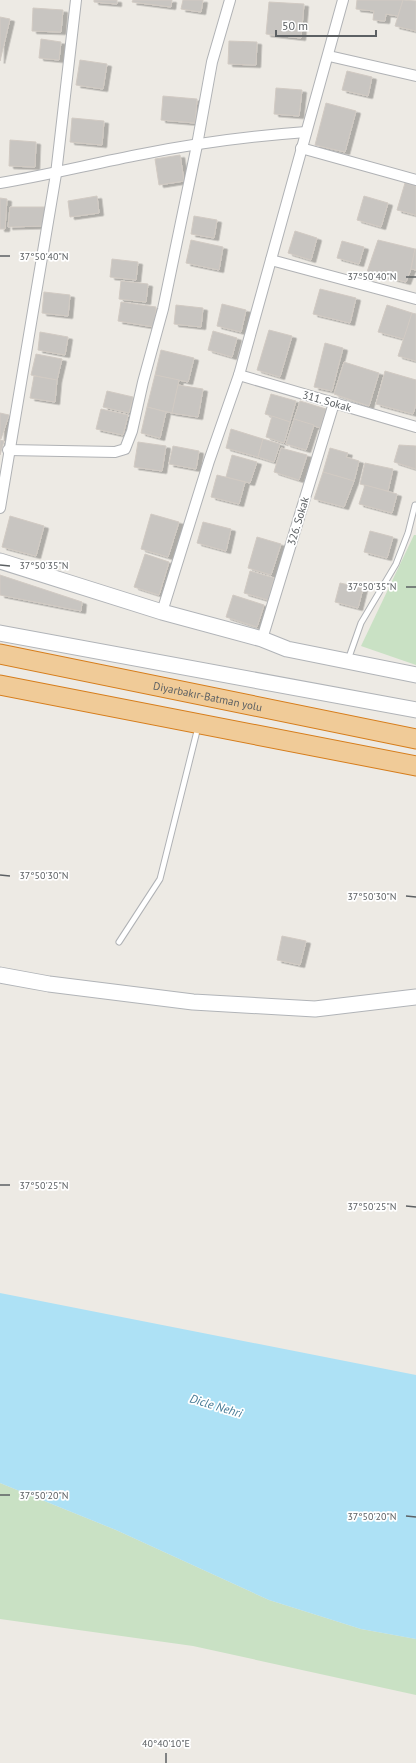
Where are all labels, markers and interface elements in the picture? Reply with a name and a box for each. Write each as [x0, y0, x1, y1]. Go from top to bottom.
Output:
scale bar [276, 12, 376, 38]
text: 50 m [282, 18, 308, 33]
text: 37°50'40"N [19, 250, 69, 263]
text: 37°50'40"N [347, 270, 397, 283]
street label: 311. Sokak [301, 387, 354, 415]
street label: 326. Sokak [284, 494, 312, 547]
text: 37°50'35"N [19, 559, 69, 572]
text: 37°50'35"N [347, 580, 397, 593]
street label: Diyarbakır-Batman yolu [152, 678, 263, 714]
text: 37°50'30"N [19, 869, 69, 882]
text: 37°50'30"N [347, 890, 397, 903]
text: 37°50'25"N [19, 1179, 69, 1192]
text: 37°50'25"N [347, 1200, 397, 1213]
water label: Dicle Nehri [188, 1390, 245, 1421]
text: 37°50'20"N [19, 1489, 69, 1502]
text: 37°50'20"N [347, 1510, 397, 1523]
text: 40°40'10"E [142, 1737, 190, 1750]

